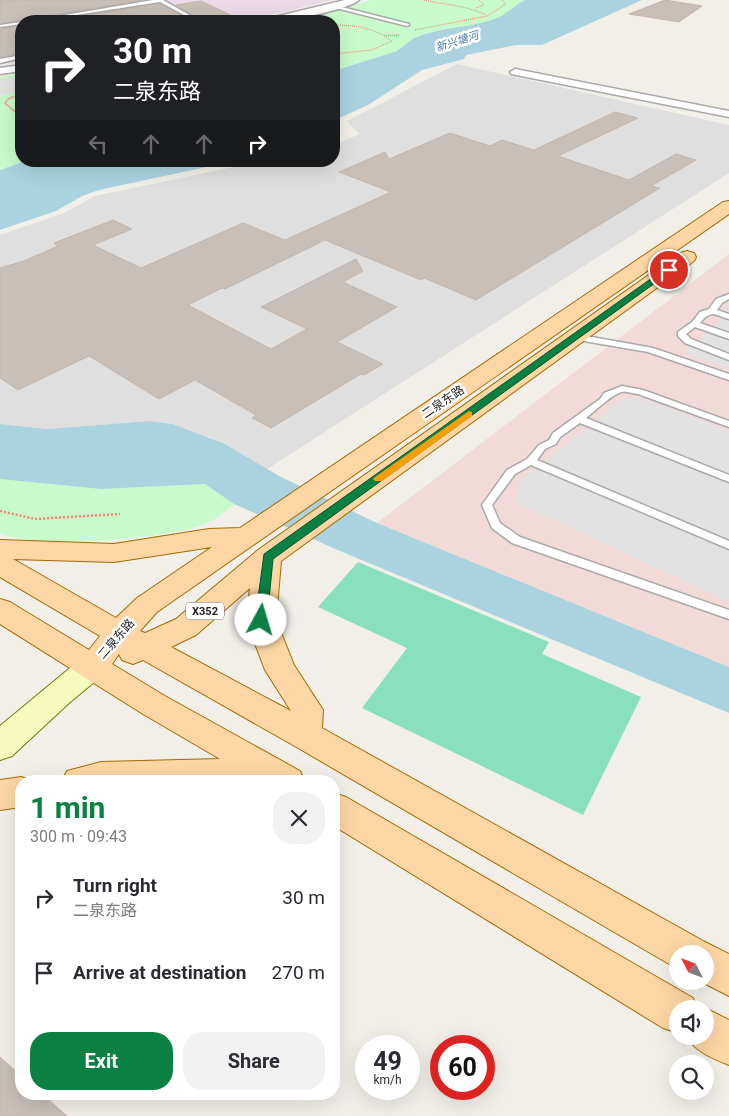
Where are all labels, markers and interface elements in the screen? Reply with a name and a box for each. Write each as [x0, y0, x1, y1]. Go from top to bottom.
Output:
water label: 新兴塘河 [434, 28, 482, 54]
text: 30 m [113, 31, 192, 72]
icon: right [30, 35, 95, 100]
text: 二泉东路 [113, 79, 201, 104]
icon: left [84, 130, 112, 158]
icon: ahead [137, 130, 165, 158]
icon: ahead [190, 130, 218, 158]
icon: right [243, 130, 271, 158]
pin [648, 249, 690, 291]
icon: arrive [655, 256, 683, 284]
street label: 二泉东路 [419, 383, 467, 421]
position arrow [234, 593, 286, 645]
road number: X352 [186, 602, 224, 620]
street label: 二泉东路 [95, 616, 137, 662]
text: 1 min [30, 790, 105, 825]
button: close [273, 792, 325, 844]
text: 300 m · 09:43 [30, 827, 127, 846]
text: Turn right [73, 874, 157, 897]
icon: right [30, 884, 58, 912]
text: 30 m [282, 886, 325, 909]
text: 二泉东路 [73, 901, 137, 920]
north arrow [669, 945, 714, 990]
map controls [669, 945, 714, 1100]
icon: arrive [30, 959, 58, 987]
text: Arrive at destination [73, 961, 246, 984]
text: 270 m [272, 961, 325, 984]
button: sound [669, 1000, 714, 1045]
button: Exit [30, 1032, 173, 1090]
button: Share [183, 1032, 325, 1090]
speed limit sign: 60 [430, 1035, 495, 1100]
text: 49 [373, 1047, 402, 1076]
button: search [669, 1055, 714, 1100]
text: km/h [373, 1073, 402, 1087]

